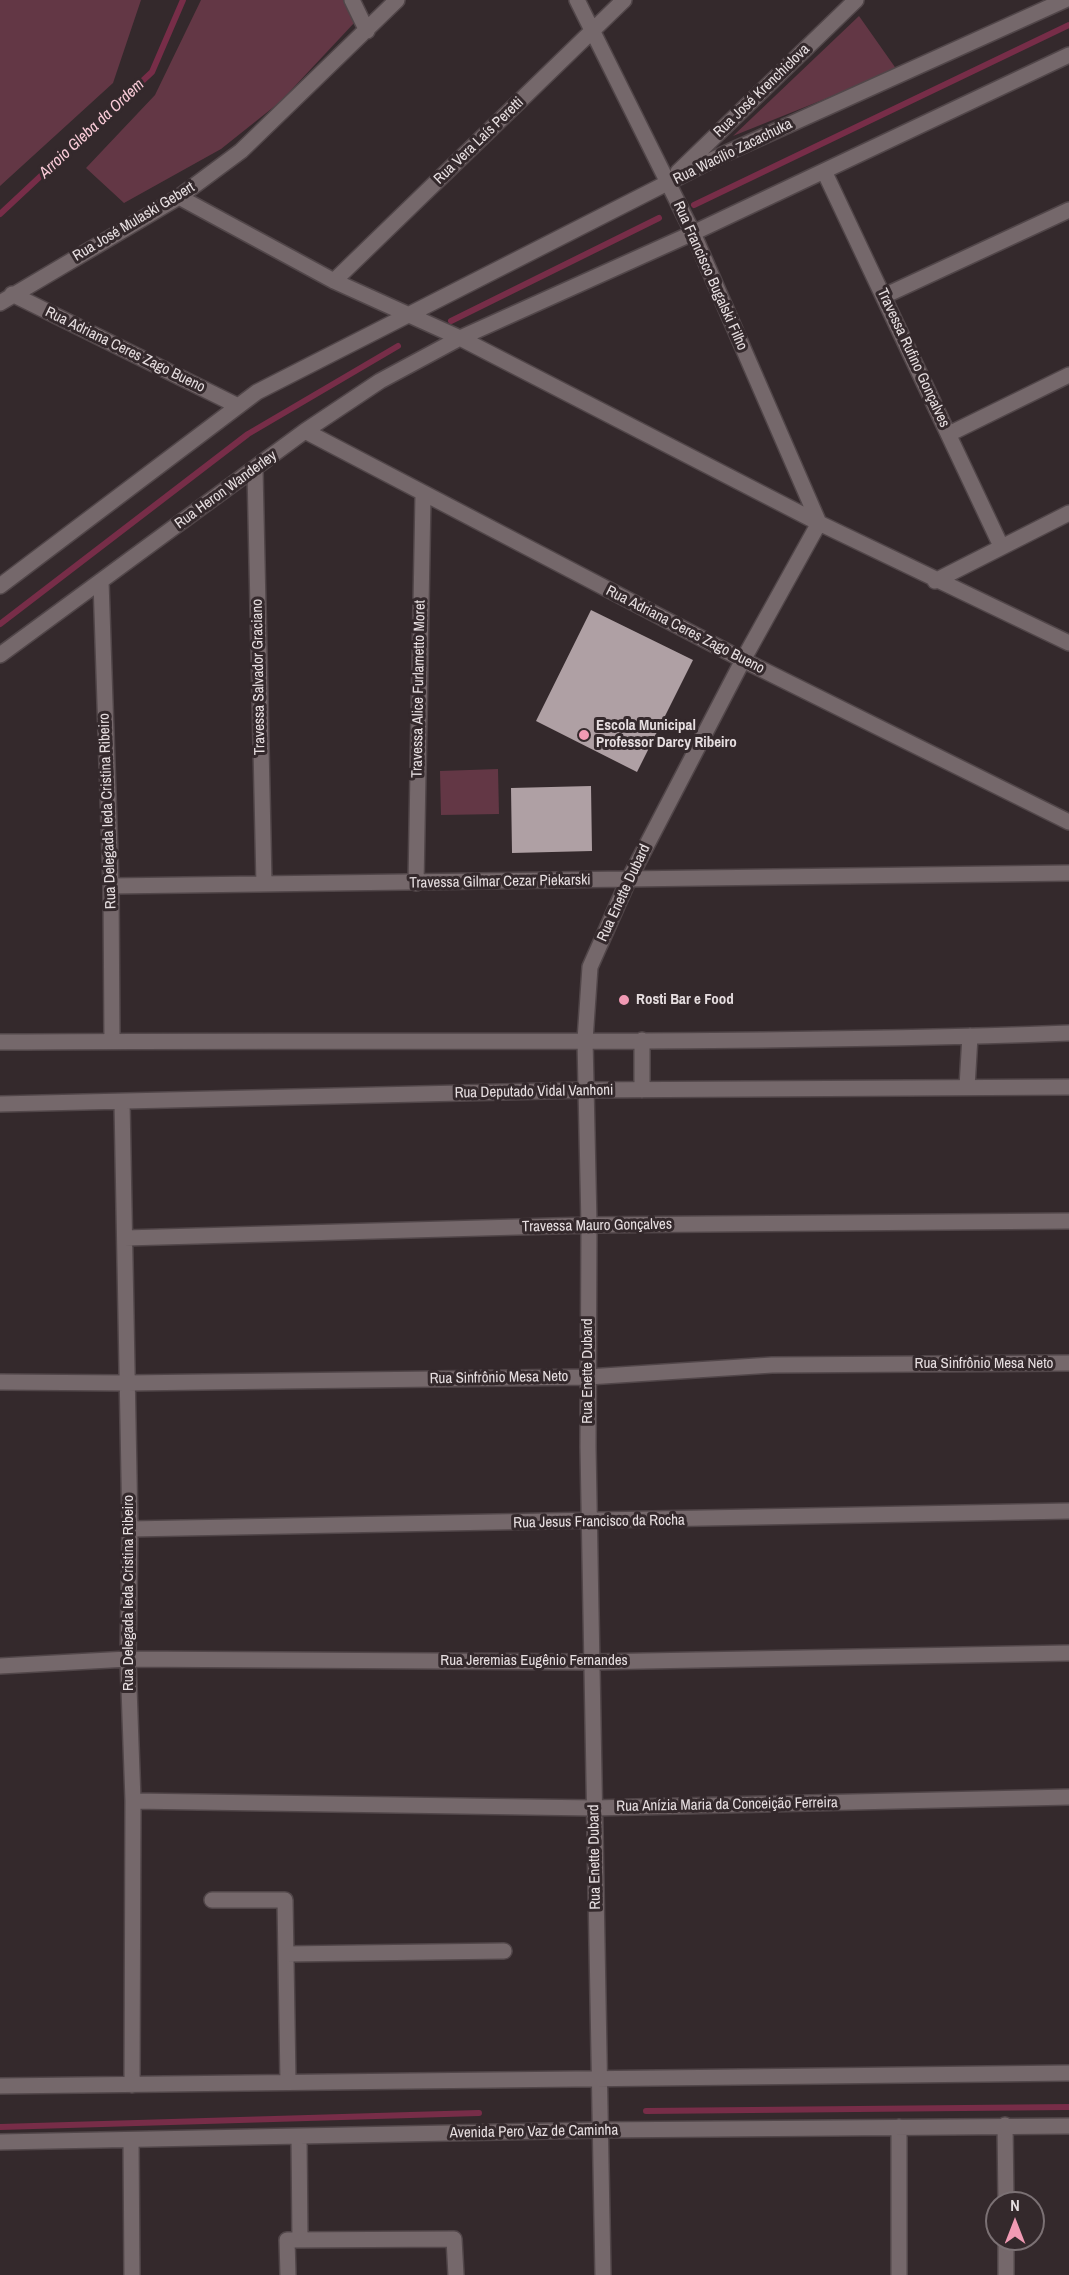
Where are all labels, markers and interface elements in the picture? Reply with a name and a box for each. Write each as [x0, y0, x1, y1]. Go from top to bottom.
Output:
street label: Rua José Krenchiclova [710, 41, 814, 141]
water label: Arroio Gleba da Ordem [36, 75, 148, 183]
street label: Rua Vera Laís Peretti [430, 94, 528, 188]
street label: Rua Wacílio Zacachuka [671, 115, 795, 189]
street label: Rua José Mulaski Gebert [70, 179, 198, 265]
street label: Rua Francisco Bugalski Filho [669, 199, 751, 353]
street label: Travessa Rufino Gonçalves [873, 286, 953, 430]
street label: Rua Adriana Ceres Zago Bueno [42, 303, 208, 397]
street label: Rua Heron Wanderley [172, 447, 280, 533]
street label: Rua Adriana Ceres Zago Bueno [603, 582, 767, 678]
street label: Travessa Salvador Graciano [249, 599, 269, 755]
street label: Travessa Alice Furlametto Moret [408, 600, 430, 778]
street label: Rua Delegada Ieda Cristina Ribeiro [96, 713, 120, 909]
place label: Escola Municipal Professor Darcy Ribeiro [596, 717, 737, 752]
marker: Escola Municipal Professor Darcy Ribeiro [577, 728, 591, 742]
street label: Rua Enette Dubard [594, 841, 654, 945]
street label: Travessa Gilmar Cezar Piekarski [409, 871, 591, 893]
place label: Rosti Bar e Food [636, 991, 734, 1009]
marker: Rosti Bar e Food [617, 993, 631, 1007]
street label: Rua Deputado Vidal Vanhoni [454, 1082, 614, 1102]
street label: Travessa Mauro Gonçalves [522, 1216, 672, 1236]
street label: Rua Enette Dubard [579, 1318, 597, 1424]
street label: Rua Sinfrônio Mesa Neto [915, 1355, 1053, 1373]
street label: Rua Sinfrônio Mesa Neto [429, 1368, 569, 1388]
street label: Rua Delegada Ieda Cristina Ribeiro [120, 1495, 138, 1691]
street label: Rua Jesus Francisco da Rocha [513, 1512, 685, 1532]
street label: Rua Jeremias Eugênio Fernandes [440, 1652, 628, 1670]
street label: Rua Anízia Maria da Conceição Ferreira [616, 1794, 838, 1816]
street label: Rua Enette Dubard [585, 1804, 605, 1910]
street label: Avenida Pero Vaz de Caminha [450, 2122, 618, 2142]
north arrow [985, 2191, 1045, 2251]
text: N [1010, 2194, 1020, 2216]

